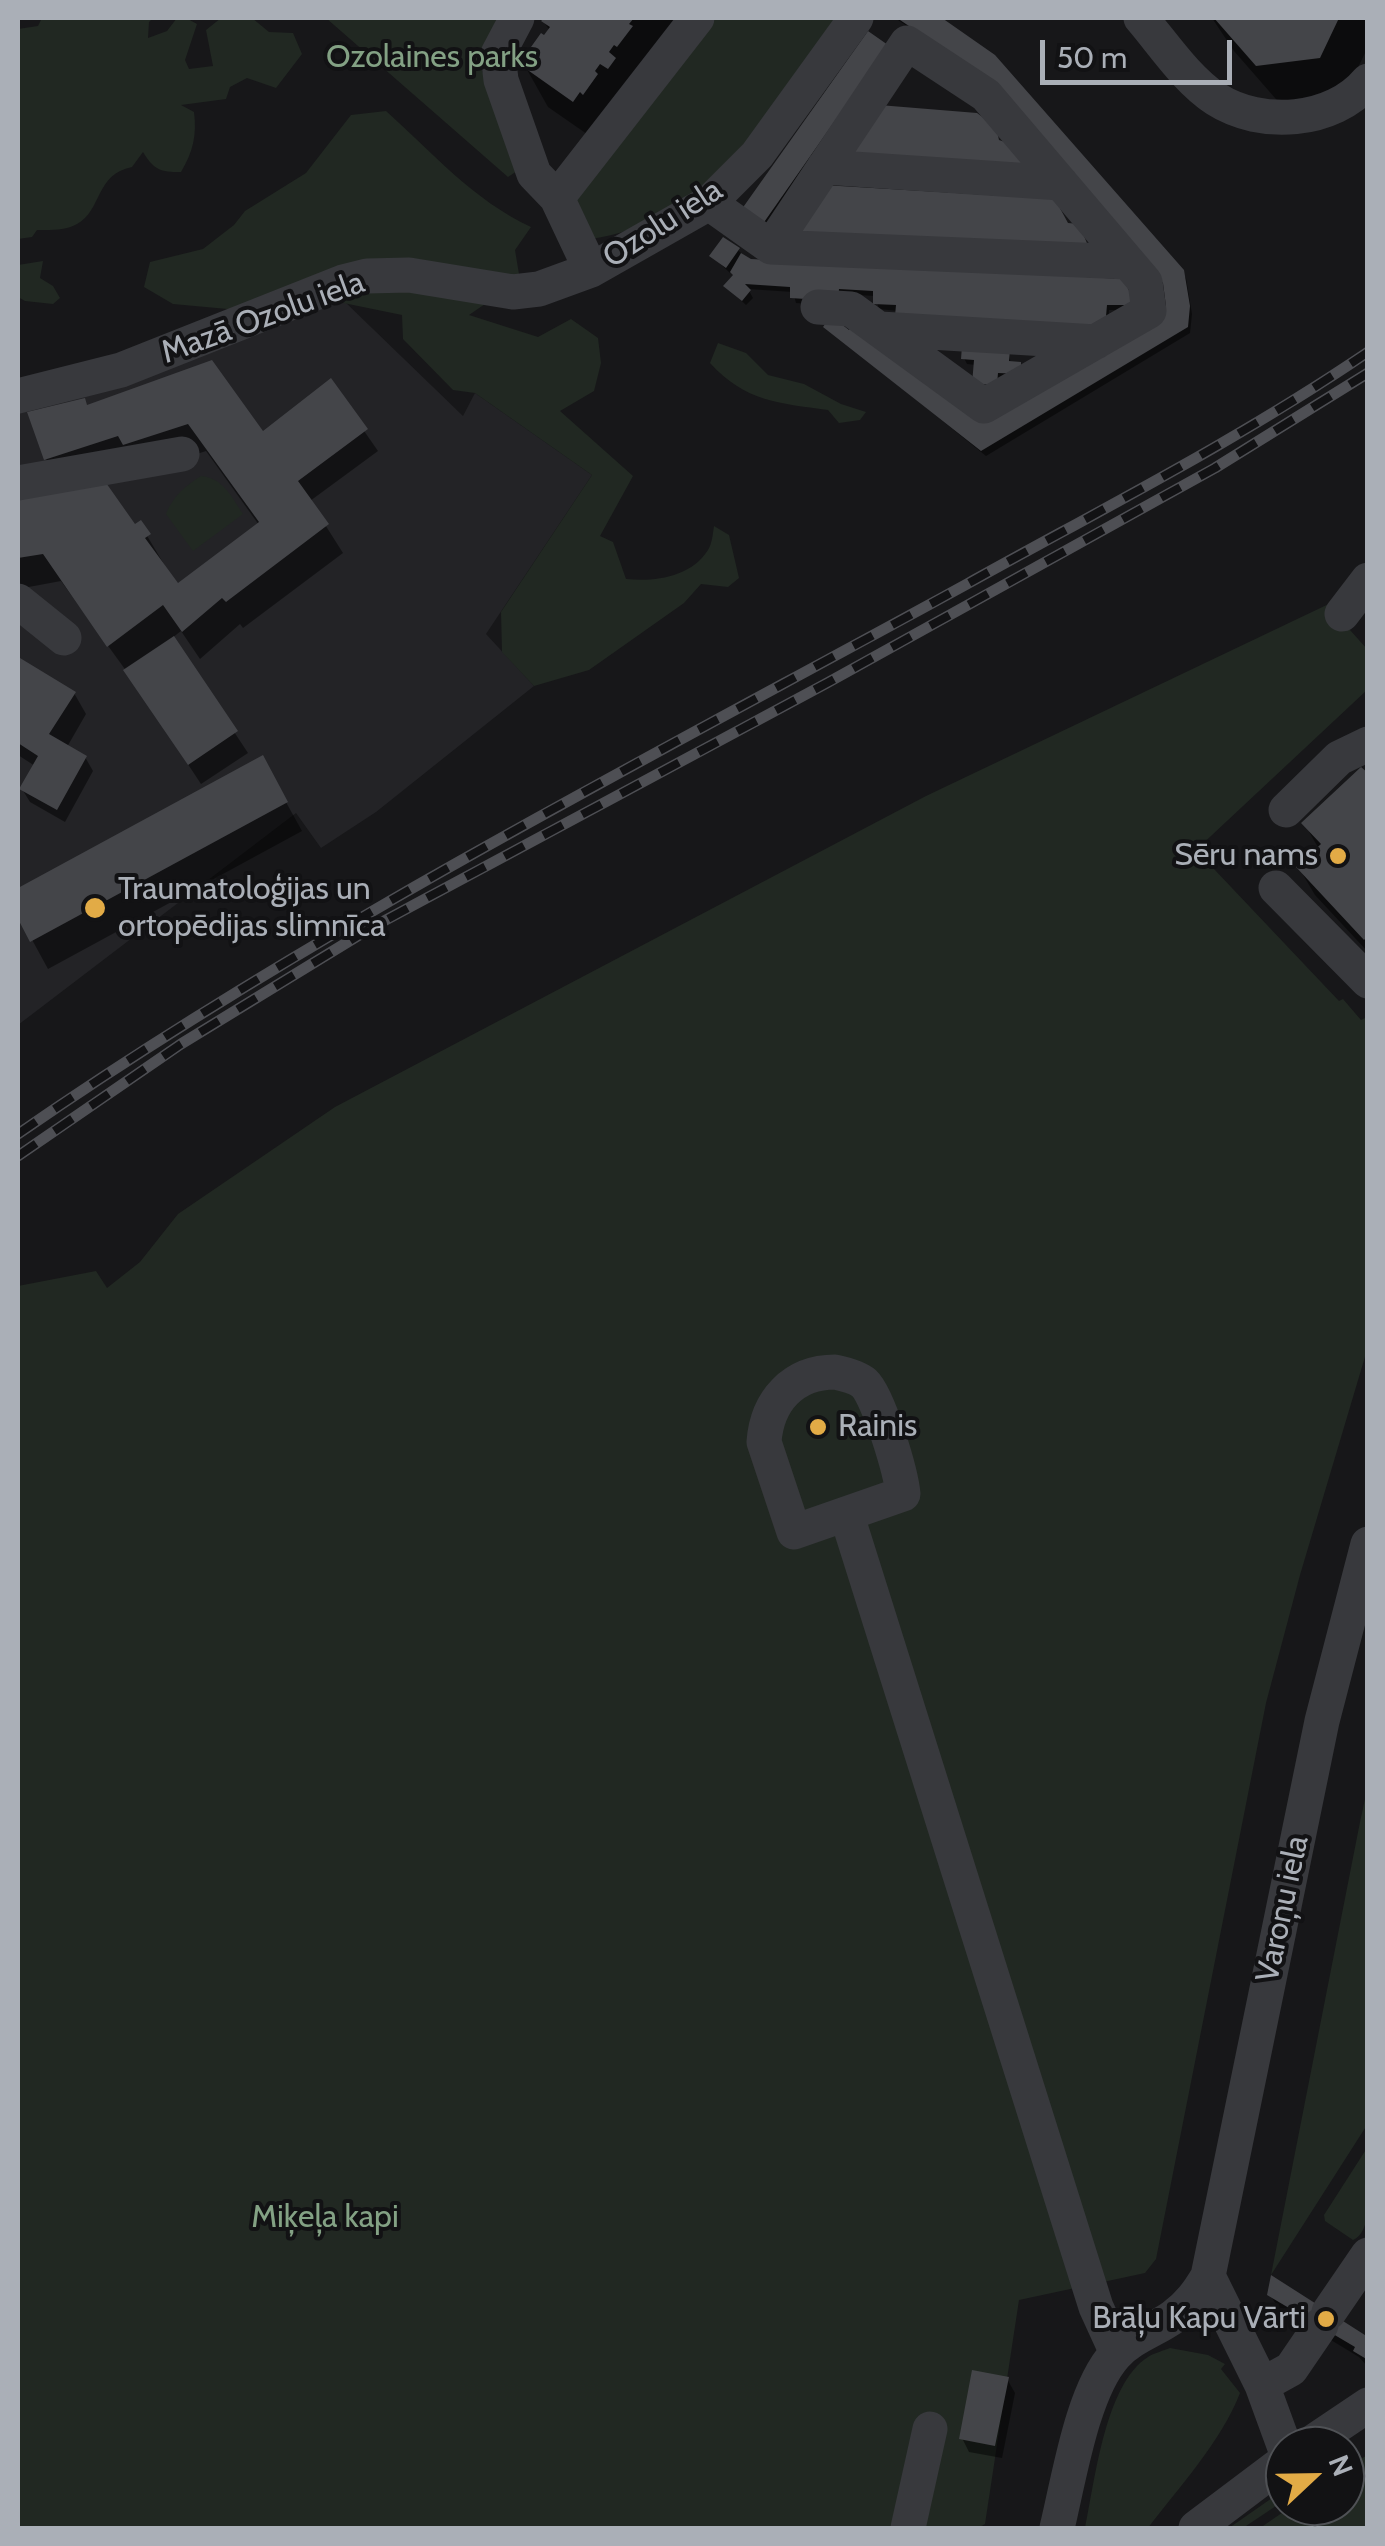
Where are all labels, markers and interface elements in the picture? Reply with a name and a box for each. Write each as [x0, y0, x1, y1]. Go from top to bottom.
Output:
scale bar [1045, 20, 1238, 82]
park label: Ozolaines parks [326, 39, 538, 77]
text: 50 m [1057, 39, 1127, 76]
street label: Ozolu iela [596, 171, 730, 277]
street label: Mazā Ozolu iela [156, 264, 370, 372]
place label: Sēru nams [1174, 837, 1318, 875]
marker: Sēru nams [1327, 845, 1349, 867]
place label: Traumatoloģijas un ortopēdijas slimnīca [118, 871, 386, 946]
marker: Traumatoloģijas un ortopēdijas slimnīca [82, 895, 108, 921]
place label: Rainis [838, 1408, 917, 1446]
marker: Rainis [807, 1416, 829, 1438]
street label: Varoņu iela [1249, 1832, 1317, 1986]
park label: Miķeļa kapi [251, 2199, 399, 2237]
place label: Brāļu Kapu Vārti [1092, 2300, 1306, 2338]
marker: Brāļu Kapu Vārti [1315, 2308, 1337, 2330]
north arrow [1265, 2426, 1365, 2526]
text: N [1321, 2450, 1360, 2481]

